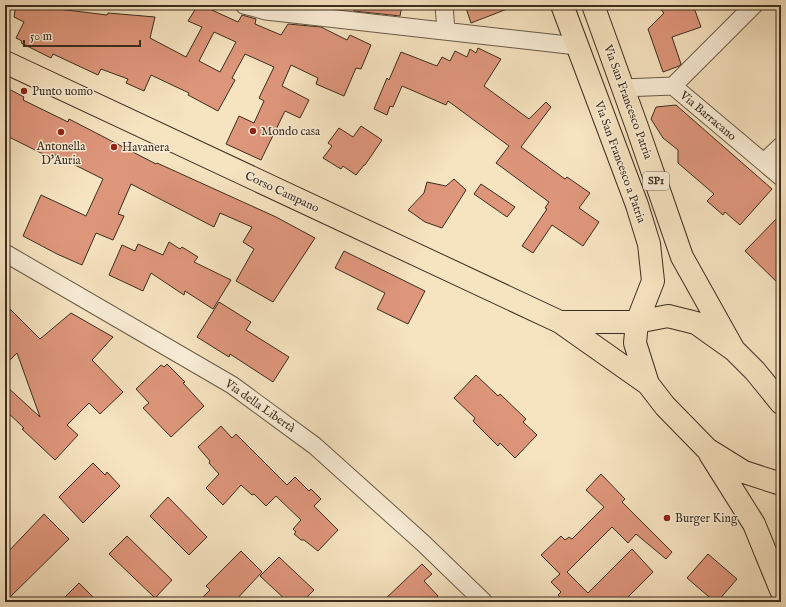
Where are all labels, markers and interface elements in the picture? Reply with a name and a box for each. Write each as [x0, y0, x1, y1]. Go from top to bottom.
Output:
scale bar [24, 22, 140, 48]
text: 50 m [30, 29, 52, 44]
street label: Via San Francesco Patria [600, 42, 656, 162]
place label: Punto uomo [32, 84, 94, 99]
marker: Punto uomo [19, 86, 29, 96]
street label: Via Barracano [676, 87, 740, 144]
street label: Via San Francesco a Patria [591, 98, 649, 226]
place label: Mondo casa [261, 124, 321, 139]
marker: Mondo casa [248, 126, 258, 136]
marker: Antonella D'Auria [56, 127, 66, 137]
place label: Antonella D'Auria [36, 139, 86, 168]
place label: Havanera [122, 140, 170, 155]
marker: Havanera [109, 142, 119, 152]
street label: Corso Campano [242, 168, 322, 217]
road number: SP1 [643, 172, 669, 190]
street label: Via della Libertà [221, 376, 299, 436]
place label: Burger King [675, 511, 738, 526]
marker: Burger King [662, 513, 672, 523]

